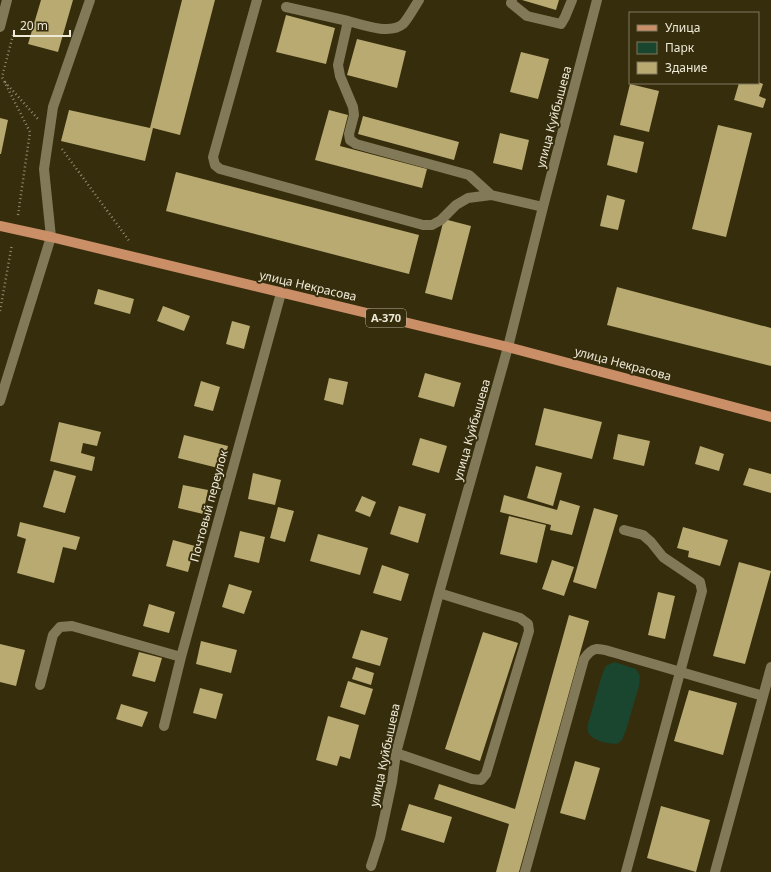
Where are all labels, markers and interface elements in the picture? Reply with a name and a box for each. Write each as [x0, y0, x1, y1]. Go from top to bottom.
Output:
scale bar [14, 12, 70, 38]
legend [629, 12, 759, 84]
text: 20 m [20, 17, 48, 34]
text: Улица [665, 19, 700, 36]
text: Парк [665, 39, 695, 56]
text: Здание [665, 59, 708, 76]
street label: улица Куйбышева [532, 64, 575, 170]
street label: улица Некрасова [258, 266, 358, 305]
road number: А-370 [366, 309, 406, 327]
street label: улица Некрасова [573, 342, 673, 385]
street label: улица Куйбышева [449, 377, 494, 483]
street label: Почтовый переулок [185, 447, 232, 564]
street label: улица Куйбышева [365, 702, 404, 808]

